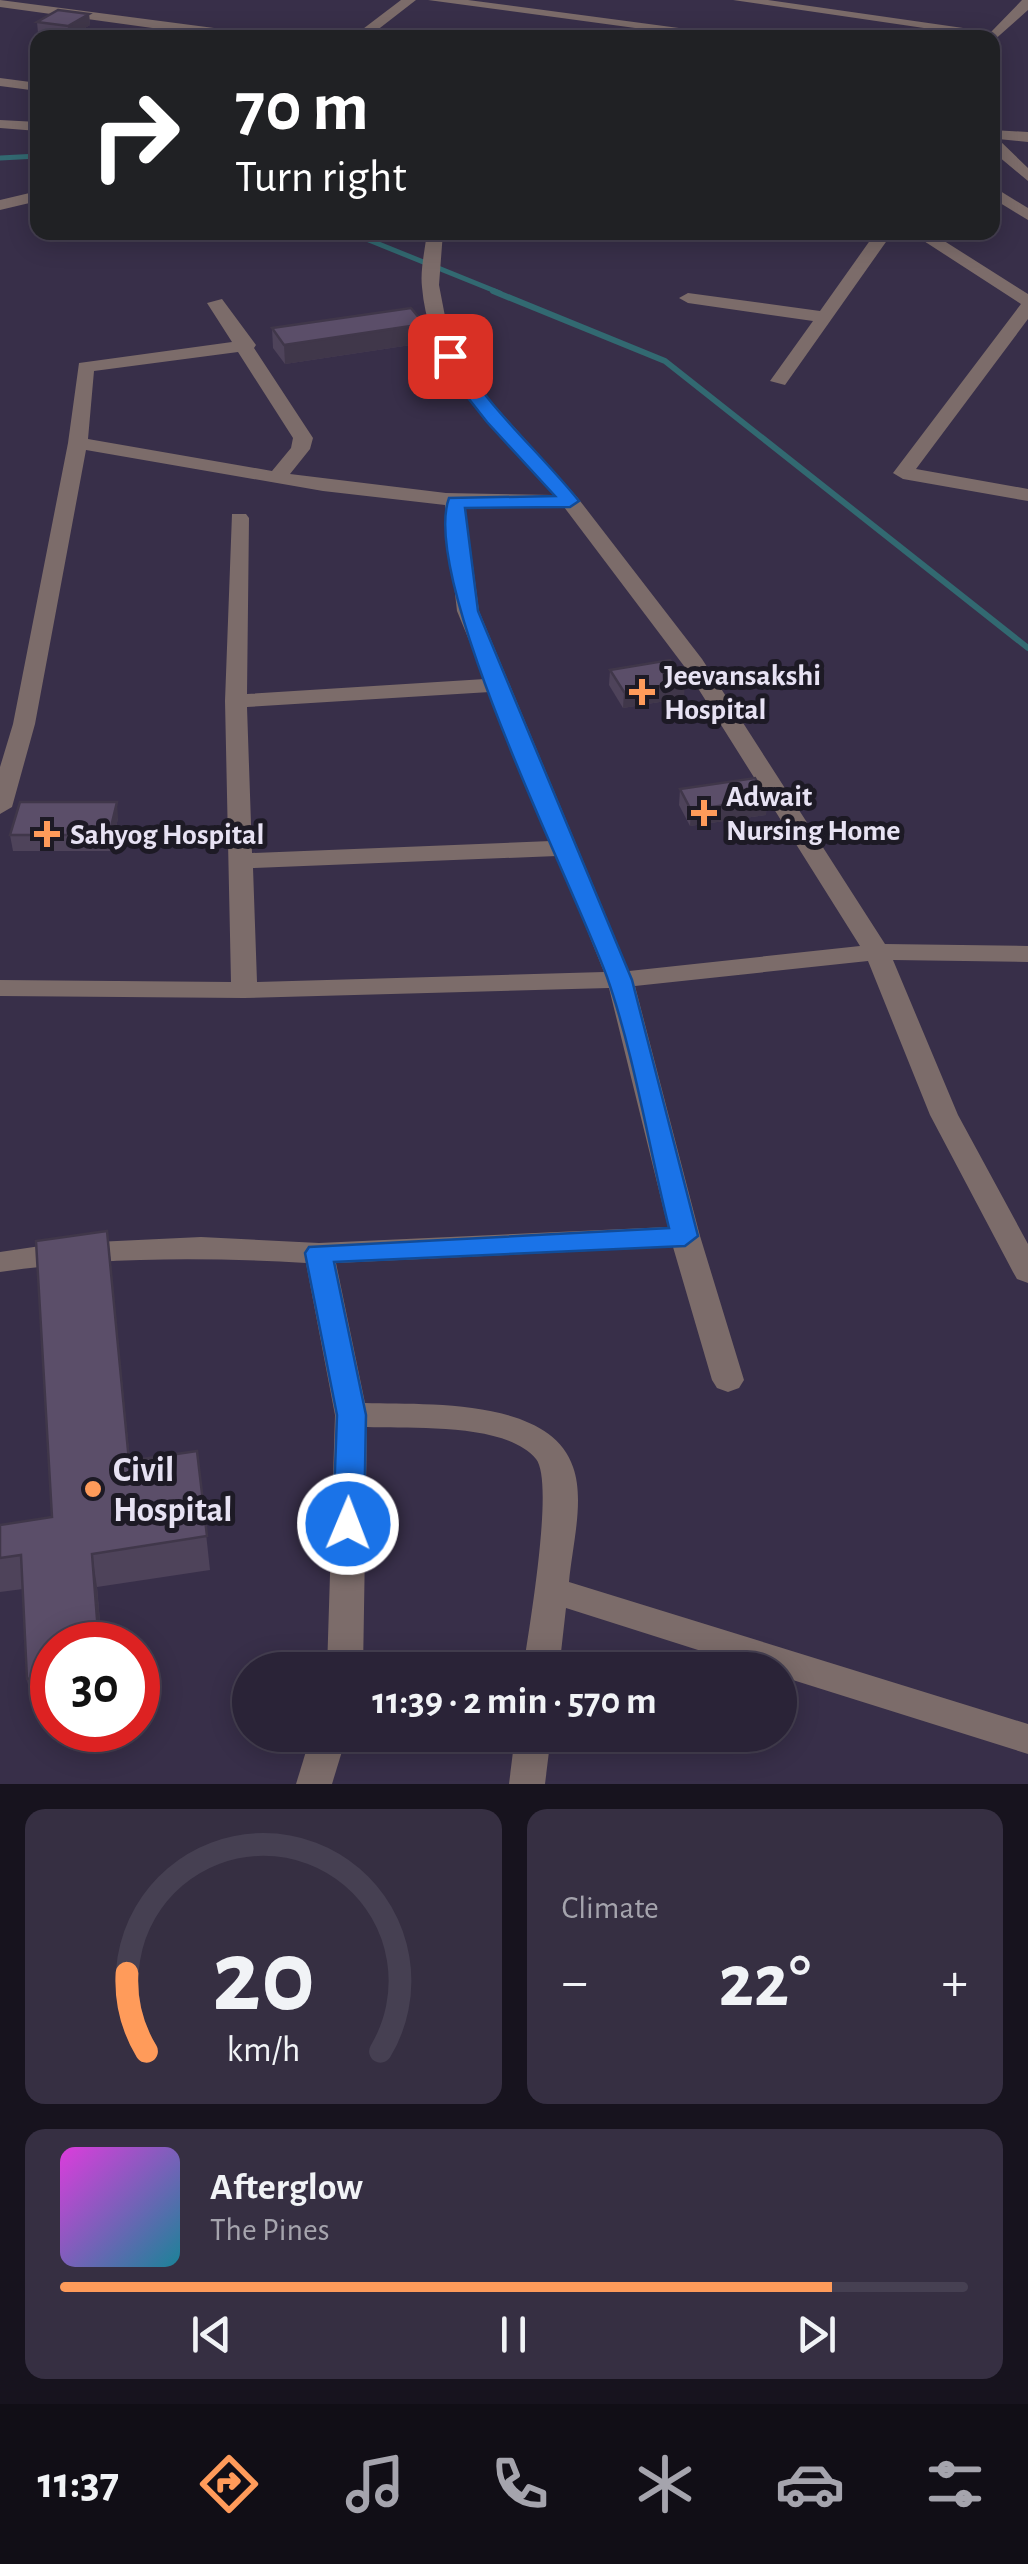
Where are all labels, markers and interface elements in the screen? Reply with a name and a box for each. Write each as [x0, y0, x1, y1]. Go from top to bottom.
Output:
icon: right [70, 70, 200, 200]
text: 70 m [235, 73, 369, 143]
text: Turn right [235, 155, 407, 200]
pin [408, 314, 493, 399]
icon: arrive [423, 329, 478, 384]
place label: Jeevansakshi Hospital [664, 661, 821, 725]
marker: Jeevansakshi Hospital [629, 679, 655, 705]
place label: Adwait Nursing Home [726, 782, 901, 846]
marker: Adwait Nursing Home [691, 800, 717, 826]
place label: Sahyog Hospital [70, 820, 264, 850]
marker: Sahyog Hospital [34, 821, 60, 847]
place label: Civil Hospital [113, 1453, 233, 1528]
position arrow [296, 1472, 400, 1576]
marker: Civil Hospital [82, 1478, 104, 1500]
speed limit sign: 30 [30, 1622, 160, 1752]
text: 11:39 · 2 min · 570 m [372, 1683, 657, 1721]
text: Climate [562, 1892, 659, 1924]
text: 20 [212, 1926, 315, 2030]
text: 22° [718, 1945, 811, 2020]
text: − [562, 1955, 588, 2010]
text: + [942, 1955, 968, 2010]
text: km/h [226, 2032, 300, 2068]
text: Afterglow [210, 2169, 363, 2207]
text: The Pines [210, 2214, 330, 2246]
icon: previous [184, 2307, 239, 2362]
icon: pause [486, 2307, 541, 2362]
icon: next [789, 2307, 844, 2362]
icon: directions [194, 2449, 264, 2519]
icon: music [340, 2449, 410, 2519]
icon: phone [485, 2449, 555, 2519]
icon: climate [630, 2449, 700, 2519]
icon: car [775, 2449, 845, 2519]
icon: filters [920, 2449, 990, 2519]
text: 11:37 [38, 2461, 119, 2506]

